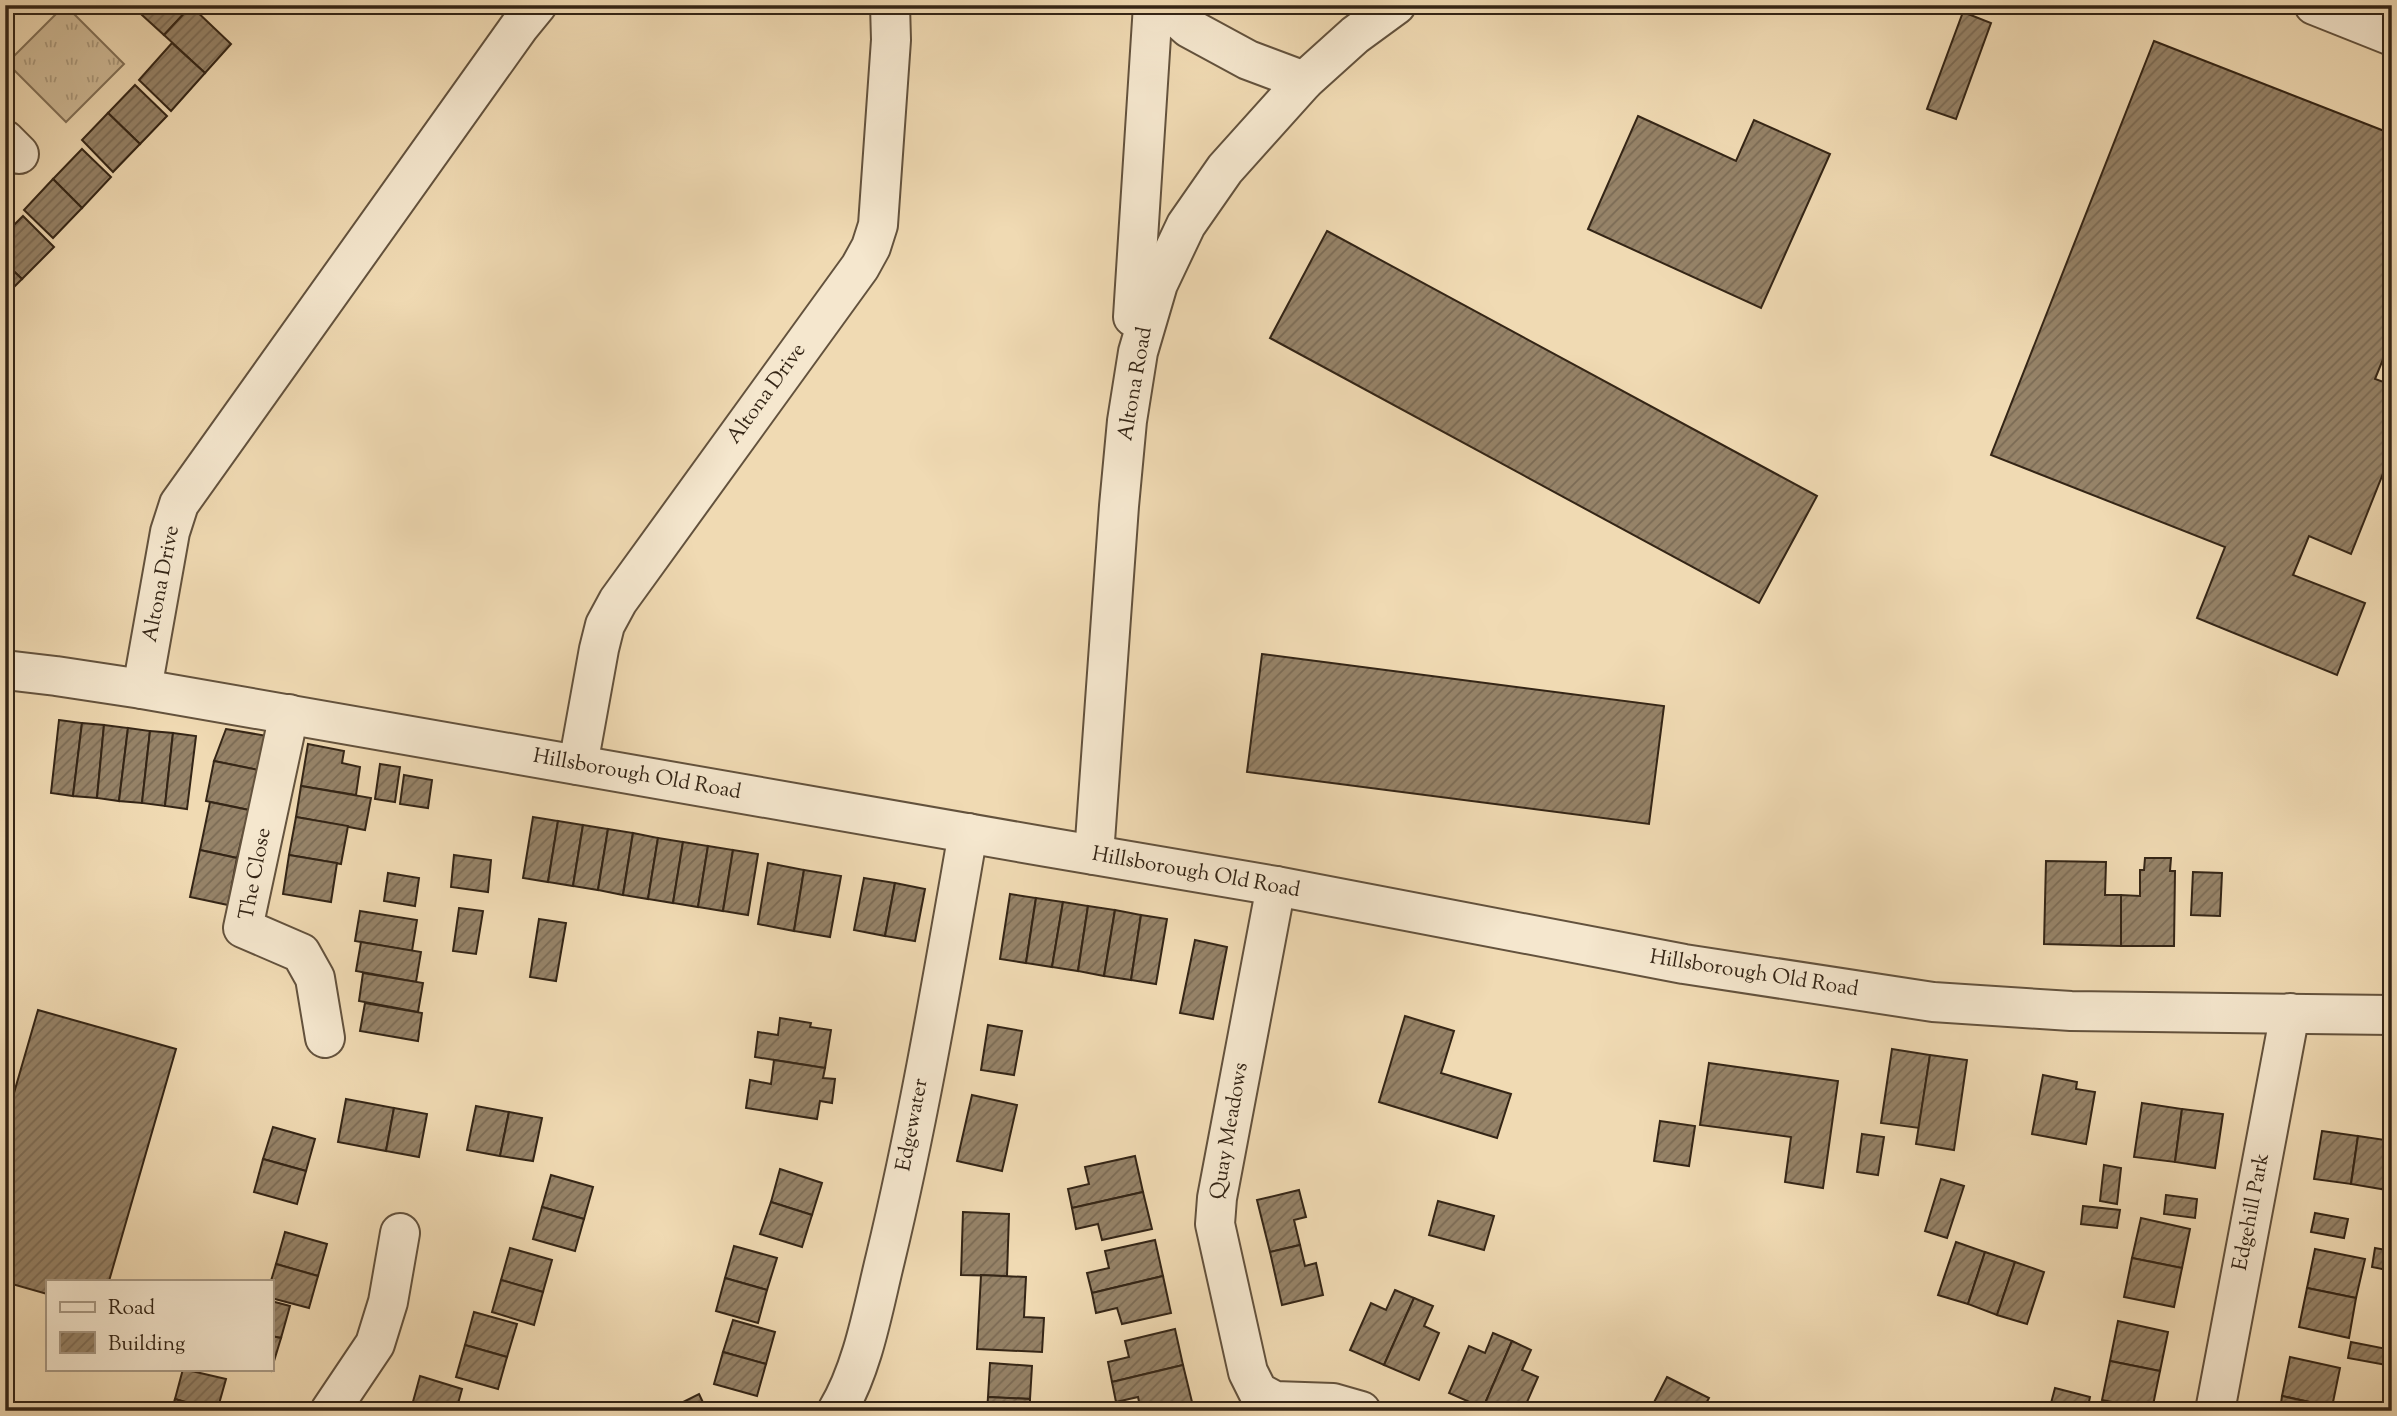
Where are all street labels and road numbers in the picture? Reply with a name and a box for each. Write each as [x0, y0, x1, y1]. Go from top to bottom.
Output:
street label: Altona Road [1111, 325, 1161, 443]
street label: Altona Drive [720, 337, 814, 451]
street label: Altona Drive [136, 523, 188, 645]
street label: Hillsborough Old Road [531, 742, 744, 808]
street label: The Close [232, 825, 280, 923]
street label: Hillsborough Old Road [1090, 840, 1303, 906]
street label: Hillsborough Old Road [1647, 943, 1861, 1005]
street label: Quay Meadows [1203, 1060, 1257, 1202]
street label: Edgewater [889, 1076, 937, 1174]
street label: Edgehill Park [2226, 1150, 2278, 1273]

